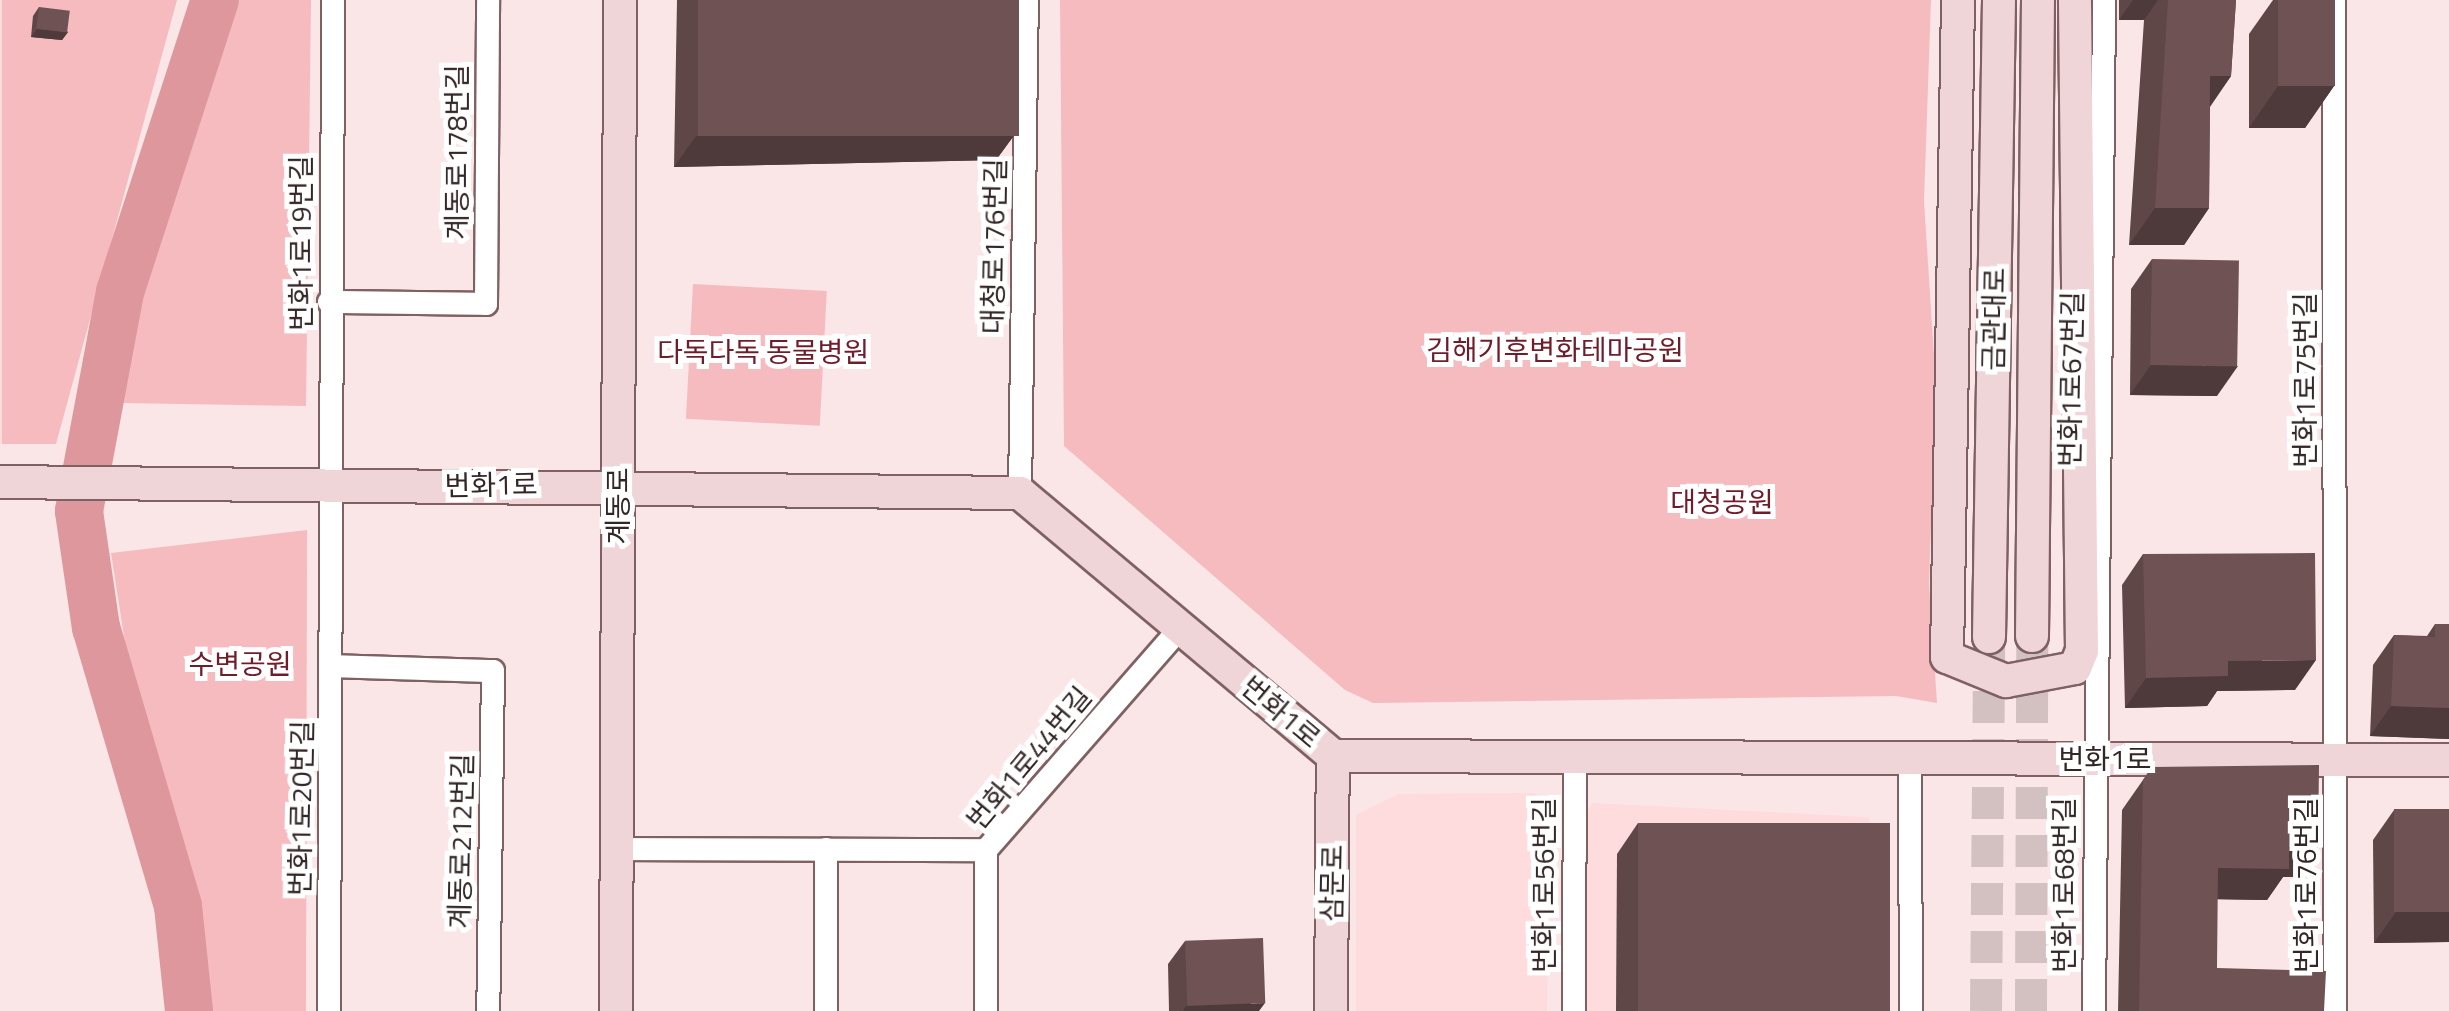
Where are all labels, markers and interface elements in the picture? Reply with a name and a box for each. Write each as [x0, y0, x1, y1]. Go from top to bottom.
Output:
street label: 계동로178번길 [440, 64, 474, 240]
street label: 번화1로19번길 [284, 155, 318, 331]
street label: 대청로176번길 [976, 158, 1012, 334]
street label: 금관대로 [1976, 267, 2012, 371]
street label: 번화1로67번길 [2053, 291, 2089, 467]
street label: 번화1로75번길 [2288, 292, 2322, 468]
park label: 김해기후변화테마공원 [1426, 333, 1684, 367]
park label: 다독다독 동물병원 [657, 335, 869, 369]
street label: 번화1로 [444, 467, 538, 503]
street label: 계동로 [601, 467, 635, 545]
park label: 대청공원 [1670, 485, 1774, 519]
park label: 수변공원 [188, 647, 292, 681]
street label: 번화1로 [1235, 669, 1327, 755]
street label: 번화1로44번길 [960, 680, 1098, 836]
street label: 번화1로20번길 [283, 720, 319, 896]
street label: 번화1로 [2059, 742, 2151, 776]
street label: 계동로212번길 [443, 753, 479, 929]
street label: 번화1로56번길 [1527, 797, 1561, 973]
street label: 번화1로68번길 [2047, 797, 2081, 973]
street label: 번화1로76번길 [2289, 797, 2323, 973]
street label: 삼문로 [1315, 844, 1349, 922]

